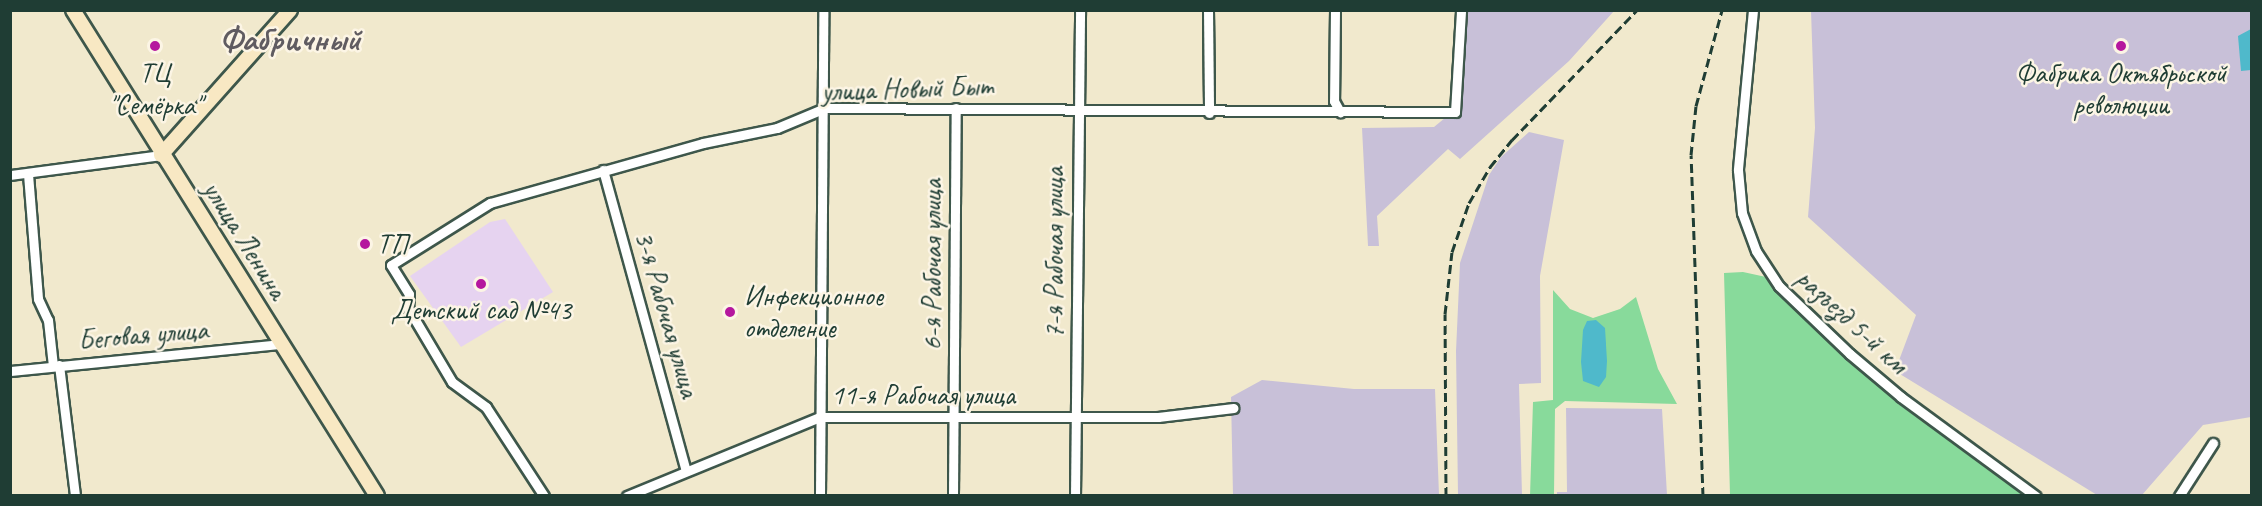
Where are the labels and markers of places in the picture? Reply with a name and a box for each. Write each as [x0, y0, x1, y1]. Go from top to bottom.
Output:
marker: ТЦ "Семёрка" [148, 39, 162, 53]
marker: Фабрика Октябрьской революции [2114, 39, 2128, 53]
place label: ТЦ "Семёрка" [109, 56, 201, 122]
place label: Фабрика Октябрьской революции [2016, 56, 2226, 122]
place label: ТП [377, 227, 407, 261]
marker: ТП [358, 237, 372, 251]
marker: Детский сад №43 [474, 277, 488, 291]
place label: Инфекционное отделение [744, 279, 883, 345]
place label: Детский сад №43 [391, 293, 571, 327]
marker: Инфекционное отделение [721, 303, 739, 321]

